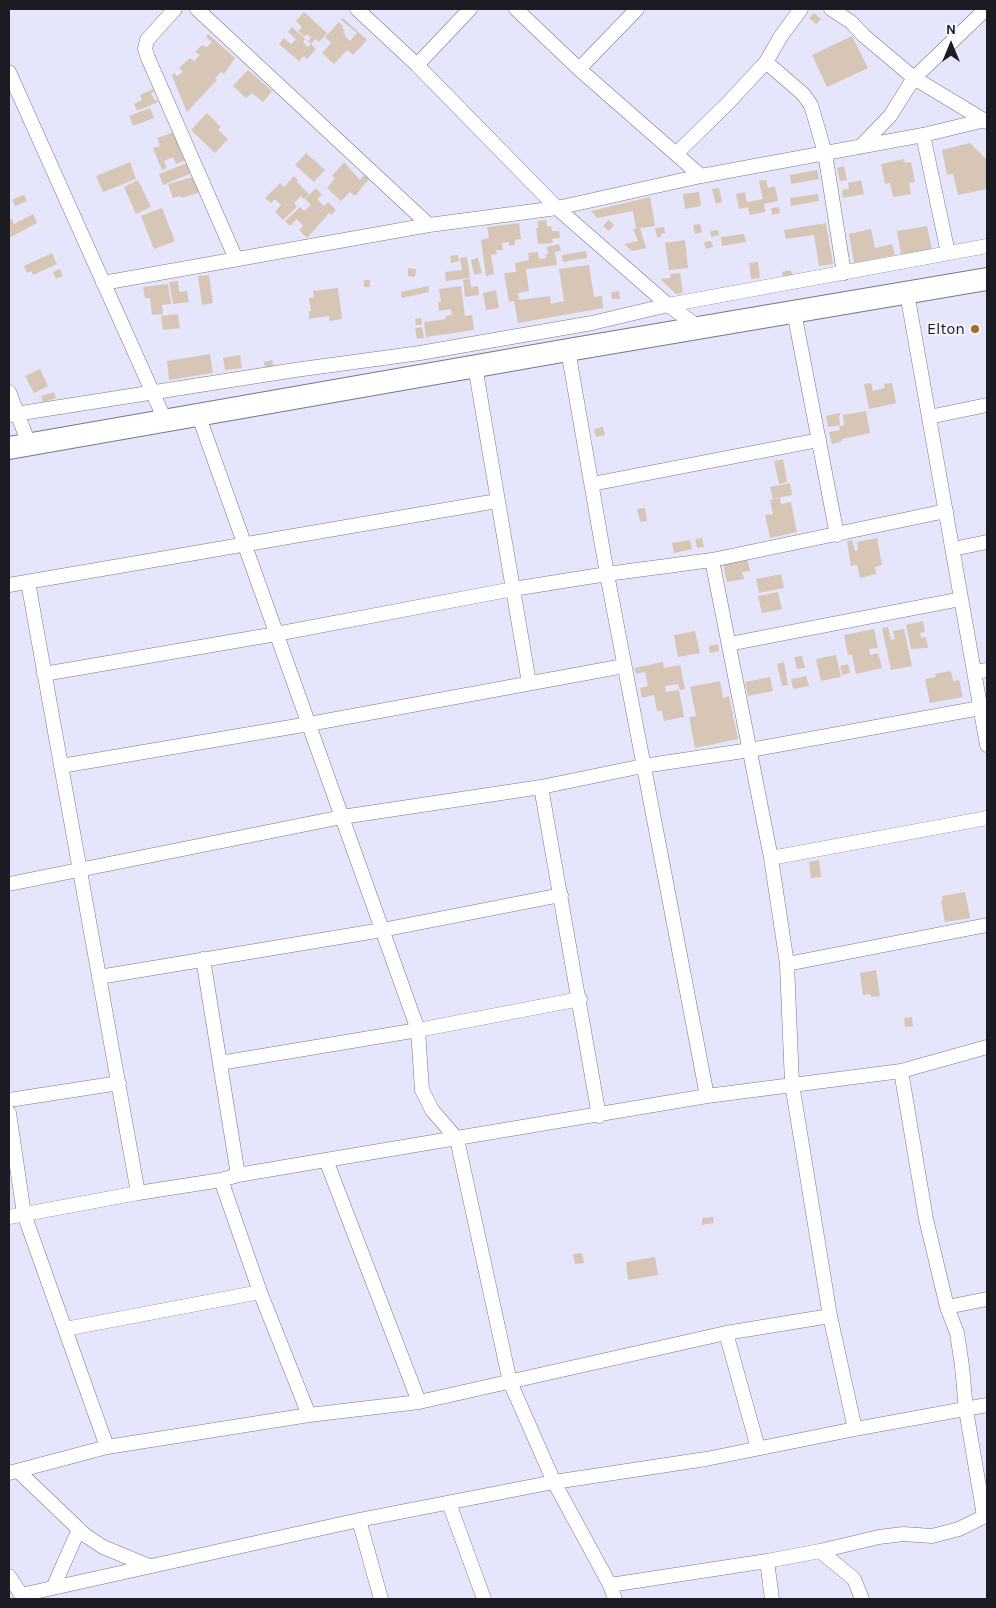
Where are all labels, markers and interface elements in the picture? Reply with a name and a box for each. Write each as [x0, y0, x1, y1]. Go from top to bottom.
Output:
north arrow [926, 20, 976, 70]
text: N [946, 21, 956, 38]
place label: Elton [927, 319, 965, 339]
marker: Elton [969, 323, 981, 335]

